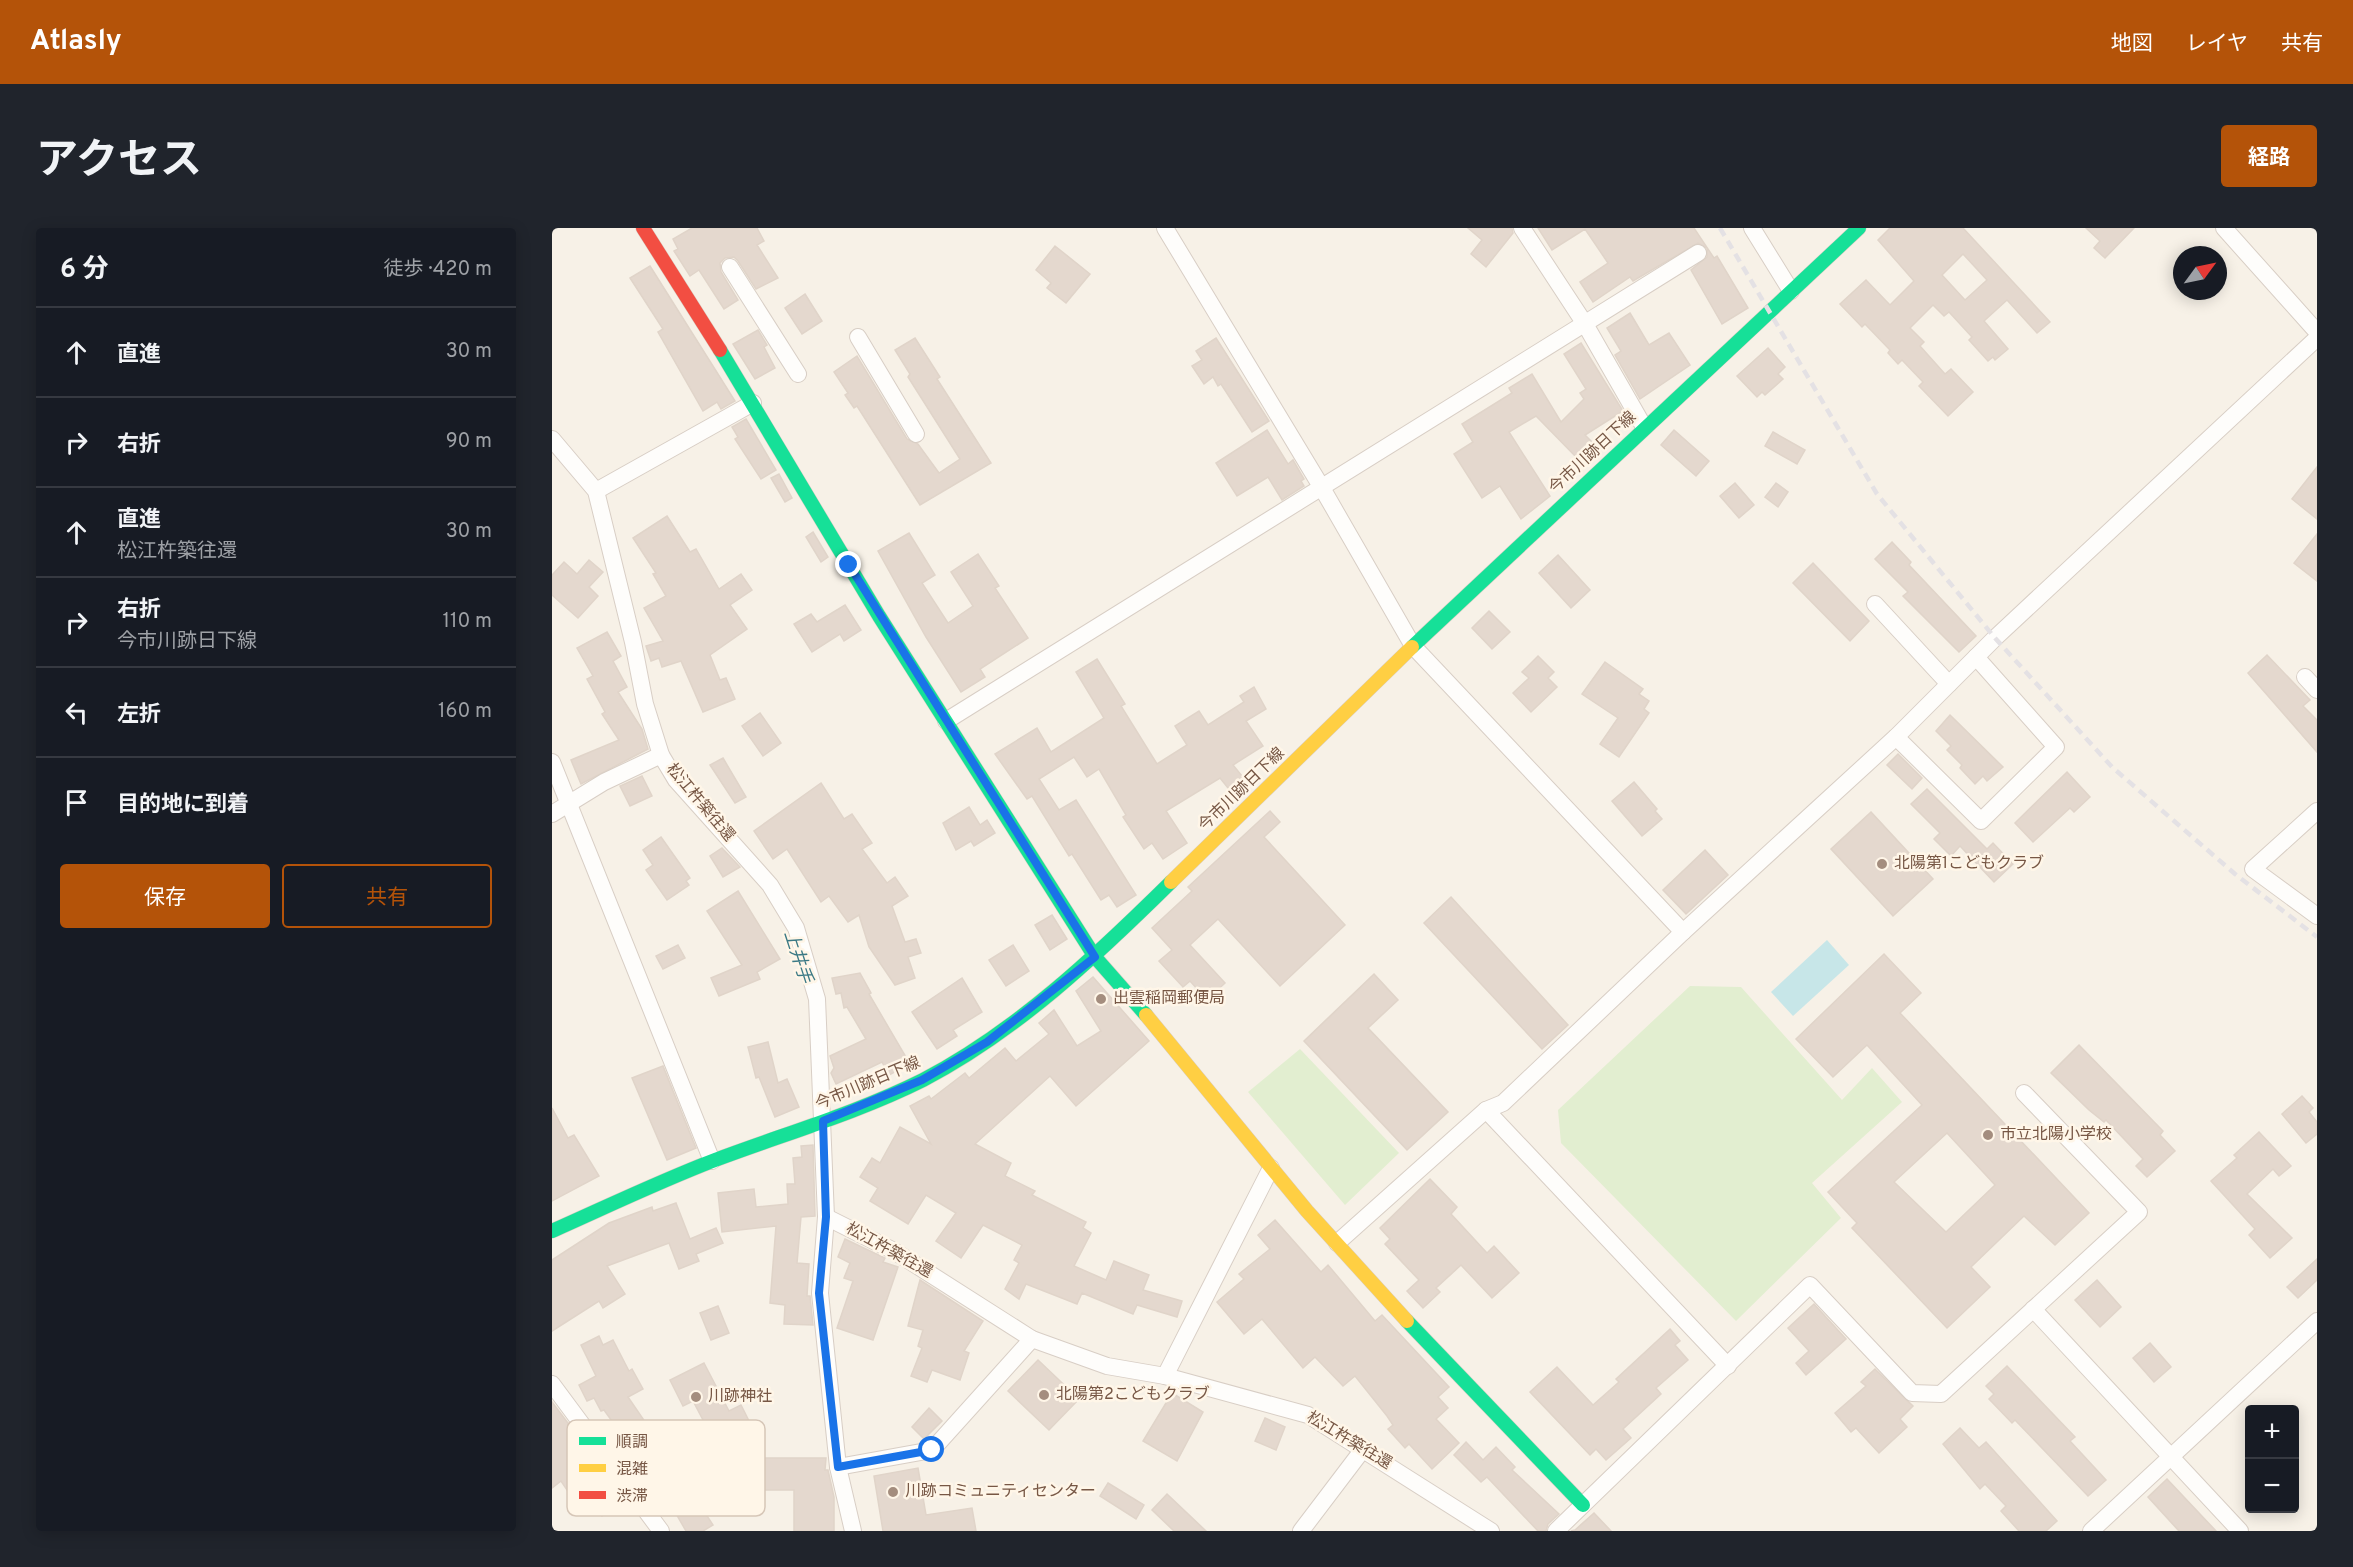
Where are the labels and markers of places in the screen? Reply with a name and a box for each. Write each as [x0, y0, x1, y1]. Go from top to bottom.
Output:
place label: 北陽第1こどもクラブ [1894, 854, 2044, 874]
marker: 北陽第1こどもクラブ [1875, 857, 1889, 871]
place label: 出雲稲岡郵便局 [1113, 989, 1225, 1009]
marker: 出雲稲岡郵便局 [1094, 992, 1108, 1006]
place label: 市立北陽小学校 [2000, 1125, 2112, 1145]
marker: 市立北陽小学校 [1981, 1128, 1995, 1142]
place label: 北陽第2こどもクラブ [1056, 1385, 1210, 1405]
place label: 川跡神社 [708, 1387, 772, 1407]
marker: 北陽第2こどもクラブ [1037, 1388, 1051, 1402]
marker: 川跡神社 [689, 1390, 703, 1404]
place label: 川跡コミュニティセンター [905, 1482, 1096, 1502]
marker: 川跡コミュニティセンター [886, 1485, 900, 1499]

